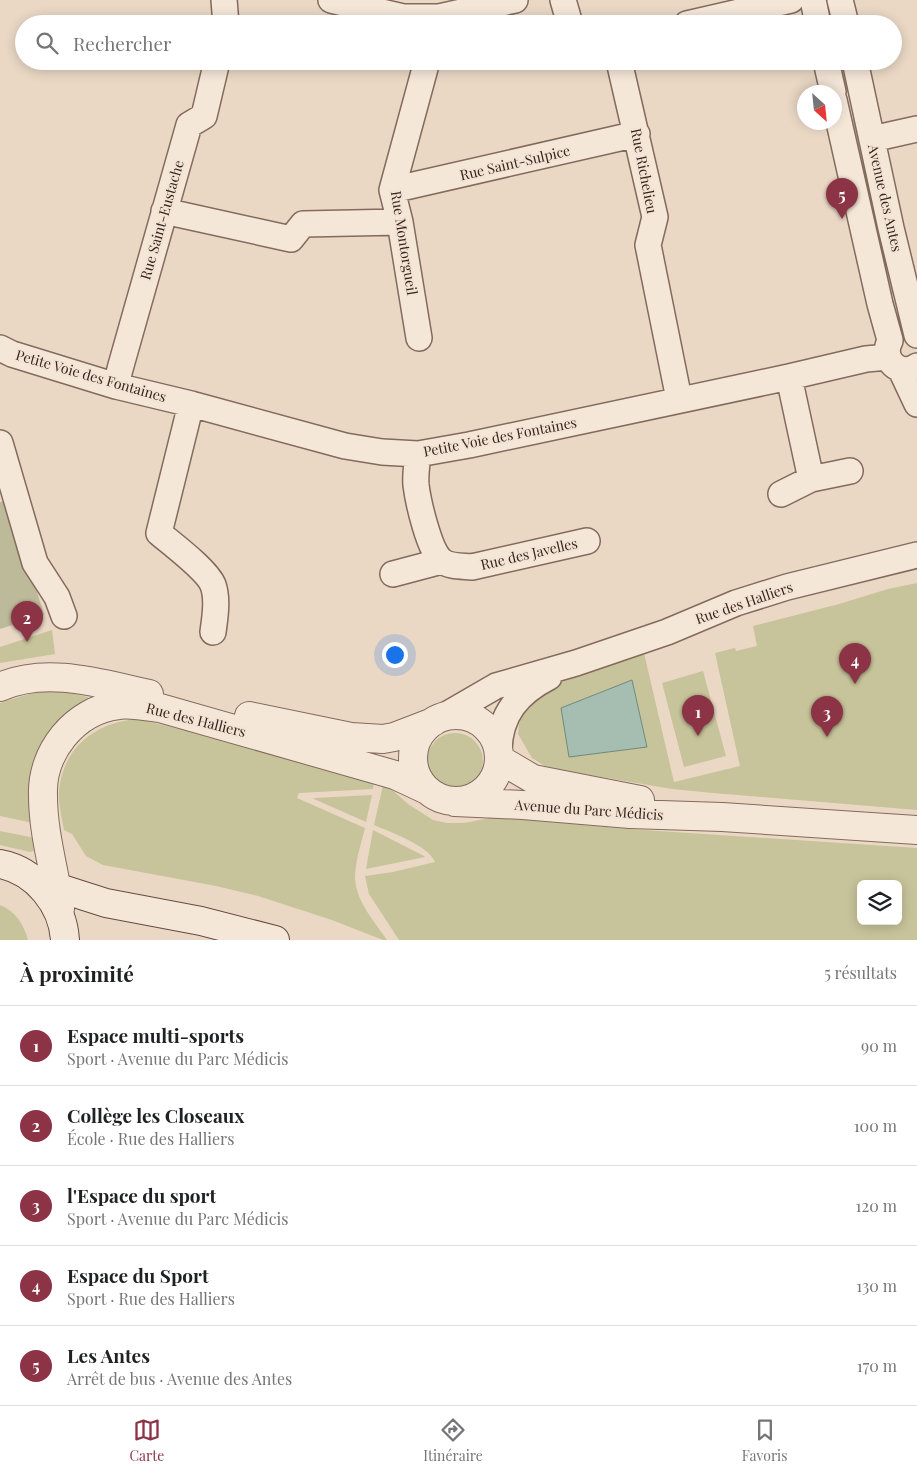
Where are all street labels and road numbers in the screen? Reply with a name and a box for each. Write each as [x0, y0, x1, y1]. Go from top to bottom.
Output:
street label: Rue Richelieu [627, 127, 662, 215]
street label: Rue Saint-Sulpice [458, 141, 572, 184]
street label: Avenue des Antes [864, 141, 907, 253]
street label: Rue Saint-Eustache [135, 158, 188, 282]
street label: Rue Montorgueil [387, 189, 422, 296]
street label: Petite Voie des Fontaines [14, 345, 169, 406]
street label: Petite Voie des Fontaines [422, 412, 578, 461]
street label: Rue des Javelles [479, 533, 579, 574]
street label: Rue des Halliers [693, 577, 795, 628]
street label: Rue des Halliers [144, 698, 248, 741]
street label: Avenue du Parc Médicis [513, 795, 664, 824]

